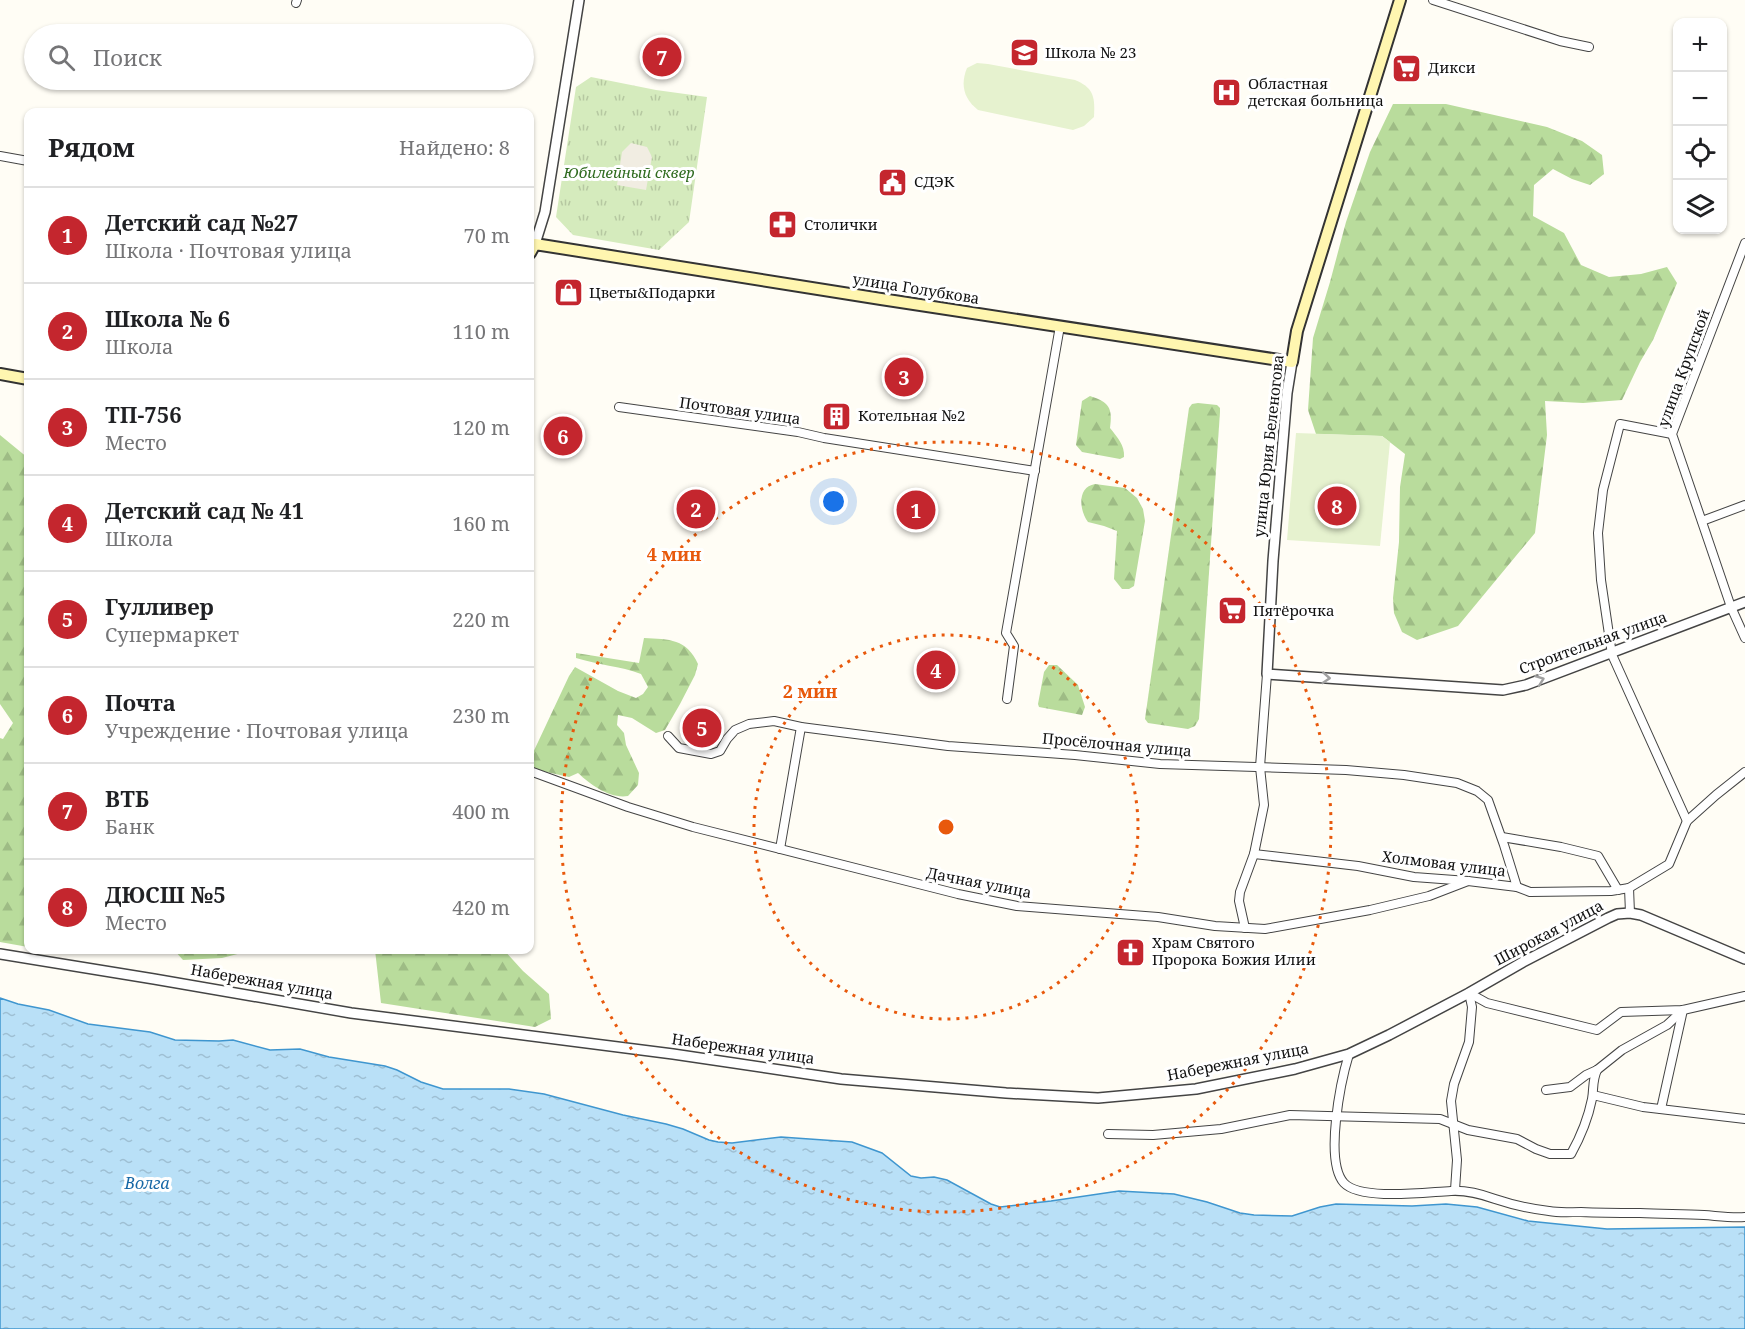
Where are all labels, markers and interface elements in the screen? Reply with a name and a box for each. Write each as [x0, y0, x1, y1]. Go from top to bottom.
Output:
map controls [1673, 18, 1727, 234]
button: + [1673, 18, 1727, 72]
search box [24, 24, 534, 90]
pin: 7 [642, 34, 682, 80]
school or university icon: Школа № 23 [1008, 37, 1040, 69]
icon: search [45, 41, 78, 74]
text: Поиск [93, 42, 162, 72]
place label: Школа № 23 [1045, 42, 1136, 62]
supermarket icon: Дикси [1391, 52, 1423, 84]
place label: Дикси [1428, 57, 1476, 77]
button: − [1673, 72, 1727, 126]
place label: Областная детская больница [1248, 73, 1384, 110]
hospital icon: Областная детская больница [1211, 77, 1243, 109]
button: locate [1673, 126, 1727, 180]
text: Рядом [48, 129, 135, 165]
text: Найдено: 8 [399, 134, 510, 161]
park label: Юбилейный сквер [562, 162, 695, 182]
public building icon: СДЭК [877, 166, 909, 198]
place label: СДЭК [914, 171, 955, 191]
button: layers [1673, 180, 1727, 234]
text: Детский сад №27 [105, 207, 298, 237]
pharmacy icon: Столички [767, 209, 799, 241]
place label: Столички [804, 214, 878, 234]
text: 1 [62, 222, 73, 249]
text: 70 m [464, 222, 510, 249]
text: Школа · Почтовая улица [105, 237, 352, 264]
street label: улица Голубкова [851, 268, 981, 308]
shop icon: Цветы&Подарки [552, 277, 584, 309]
place label: Цветы&Подарки [589, 282, 715, 302]
text: Школа № 6 [105, 303, 230, 333]
street label: улица Крупской [1652, 306, 1714, 429]
text: 2 [62, 318, 73, 345]
text: 110 m [452, 318, 510, 345]
text: Школа [105, 333, 174, 360]
pin: 3 [884, 354, 924, 400]
street label: улица Юрия Беленогова [1248, 354, 1288, 538]
street label: Почтовая улица [678, 392, 802, 428]
text: ТП-756 [105, 399, 182, 429]
building icon: Котельная №2 [821, 400, 853, 432]
place label: Котельная №2 [858, 405, 965, 425]
text: 3 [62, 414, 73, 441]
text: 120 m [452, 414, 510, 441]
pin: 6 [544, 414, 582, 458]
text: Место [105, 429, 167, 456]
pin: 8 [1318, 484, 1356, 528]
pin: 2 [676, 486, 716, 532]
your location [819, 487, 848, 516]
pin: 1 [896, 488, 936, 532]
text: Детский сад № 41 [105, 495, 304, 525]
text: 4 [62, 510, 73, 537]
text: 160 m [452, 510, 510, 537]
text: Школа [105, 525, 174, 552]
text: 4 мин [647, 542, 701, 566]
text: Гулливер [105, 591, 214, 621]
supermarket icon: Пятёрочка [1216, 595, 1248, 627]
place label: Пятёрочка [1253, 600, 1334, 620]
text: 5 [62, 606, 73, 633]
text: 220 m [452, 606, 510, 633]
street label: Строительная улица [1516, 606, 1669, 678]
text: Супермаркет [105, 621, 239, 648]
pin: 4 [916, 648, 956, 692]
one-way arrow [1321, 671, 1330, 684]
one-way arrow [1534, 675, 1545, 687]
text: 2 мин [783, 679, 837, 703]
text: Почта [105, 687, 176, 717]
text: 6 [62, 702, 73, 729]
text: 230 m [452, 702, 510, 729]
pin: 5 [682, 706, 722, 750]
text: Учреждение · Почтовая улица [105, 717, 409, 744]
street label: Просёлочная улица [1041, 727, 1193, 761]
text: ВТБ [105, 783, 149, 813]
text: 7 [62, 798, 73, 825]
text: 400 m [452, 798, 510, 825]
text: Банк [105, 813, 154, 840]
centre of rings [936, 817, 956, 837]
street label: Холмовая улица [1381, 845, 1507, 881]
street label: Дачная улица [925, 862, 1033, 902]
text: ДЮСШ №5 [105, 879, 226, 909]
text: 8 [62, 894, 73, 921]
text: 420 m [452, 894, 510, 921]
street label: Широкая улица [1491, 895, 1606, 969]
text: Место [105, 909, 167, 936]
place label: Храм Святого Пророка Божия Илии [1152, 932, 1316, 969]
church icon: Храм Святого Пророка Божия Илии [1115, 936, 1147, 968]
street label: Набережная улица [189, 959, 335, 1003]
street label: Набережная улица [670, 1028, 816, 1068]
street label: Набережная улица [1165, 1037, 1311, 1085]
water label: Волга [123, 1172, 170, 1194]

